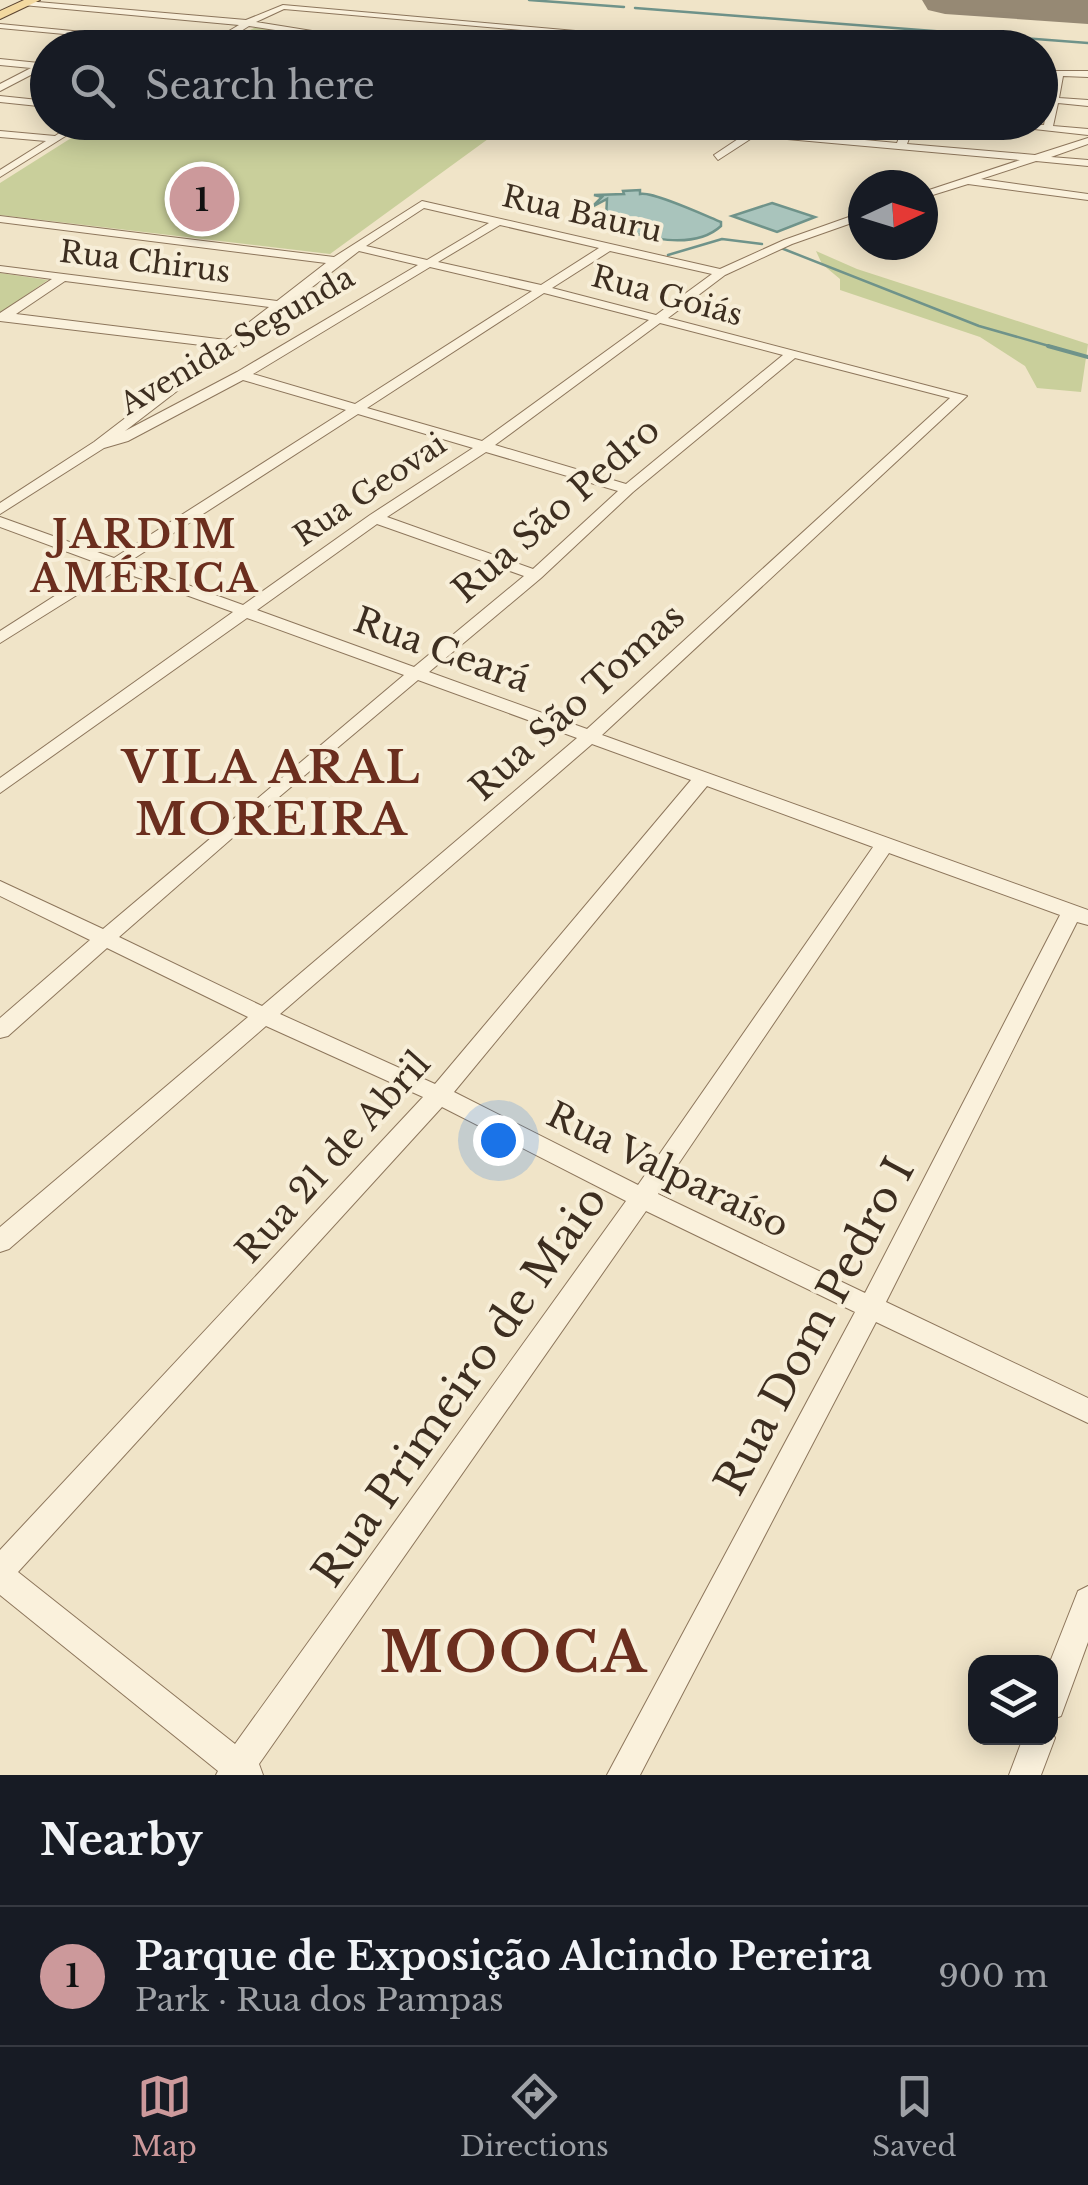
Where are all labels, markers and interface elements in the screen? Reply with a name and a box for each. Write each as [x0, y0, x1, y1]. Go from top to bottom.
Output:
search box [30, 30, 1058, 140]
icon: search [65, 58, 120, 113]
text: Search here [145, 62, 375, 109]
pin: 1 [170, 162, 234, 236]
north arrow [848, 170, 938, 260]
street label: Rua Bauru [499, 177, 666, 250]
street label: Rua Chirus [58, 233, 232, 290]
street label: Avenida Segunda [112, 258, 361, 423]
street label: Rua Goiás [588, 258, 747, 333]
street label: Rua São Pedro [443, 408, 668, 611]
street label: Rua Geovai [286, 425, 453, 554]
district label: JARDIM AMÉRICA [29, 511, 260, 602]
street label: Rua São Tomas [461, 594, 693, 809]
street label: Rua Ceará [349, 598, 536, 701]
district label: VILA ARAL MOREIRA [120, 739, 422, 847]
street label: Rua 21 de Abril [226, 1042, 439, 1271]
street label: Rua Valparaíso [540, 1092, 796, 1247]
your location [473, 1115, 524, 1166]
street label: Rua Dom Pedro I [703, 1149, 925, 1503]
street label: Rua Primeiro de Maio [301, 1176, 617, 1596]
district label: MOOCA [380, 1619, 648, 1687]
map controls [968, 1655, 1058, 1745]
button: layers [968, 1655, 1058, 1745]
text: Nearby [40, 1814, 203, 1866]
text: Parque de Exposição Alcindo Pereira [135, 1933, 872, 1980]
text: 1 [66, 1956, 79, 1996]
text: 900 m [938, 1956, 1048, 1996]
text: Park · Rua dos Pampas [135, 1980, 503, 2020]
tab: Map [132, 2069, 197, 2164]
tab: Directions [460, 2069, 609, 2164]
tab: Saved [872, 2069, 956, 2164]

